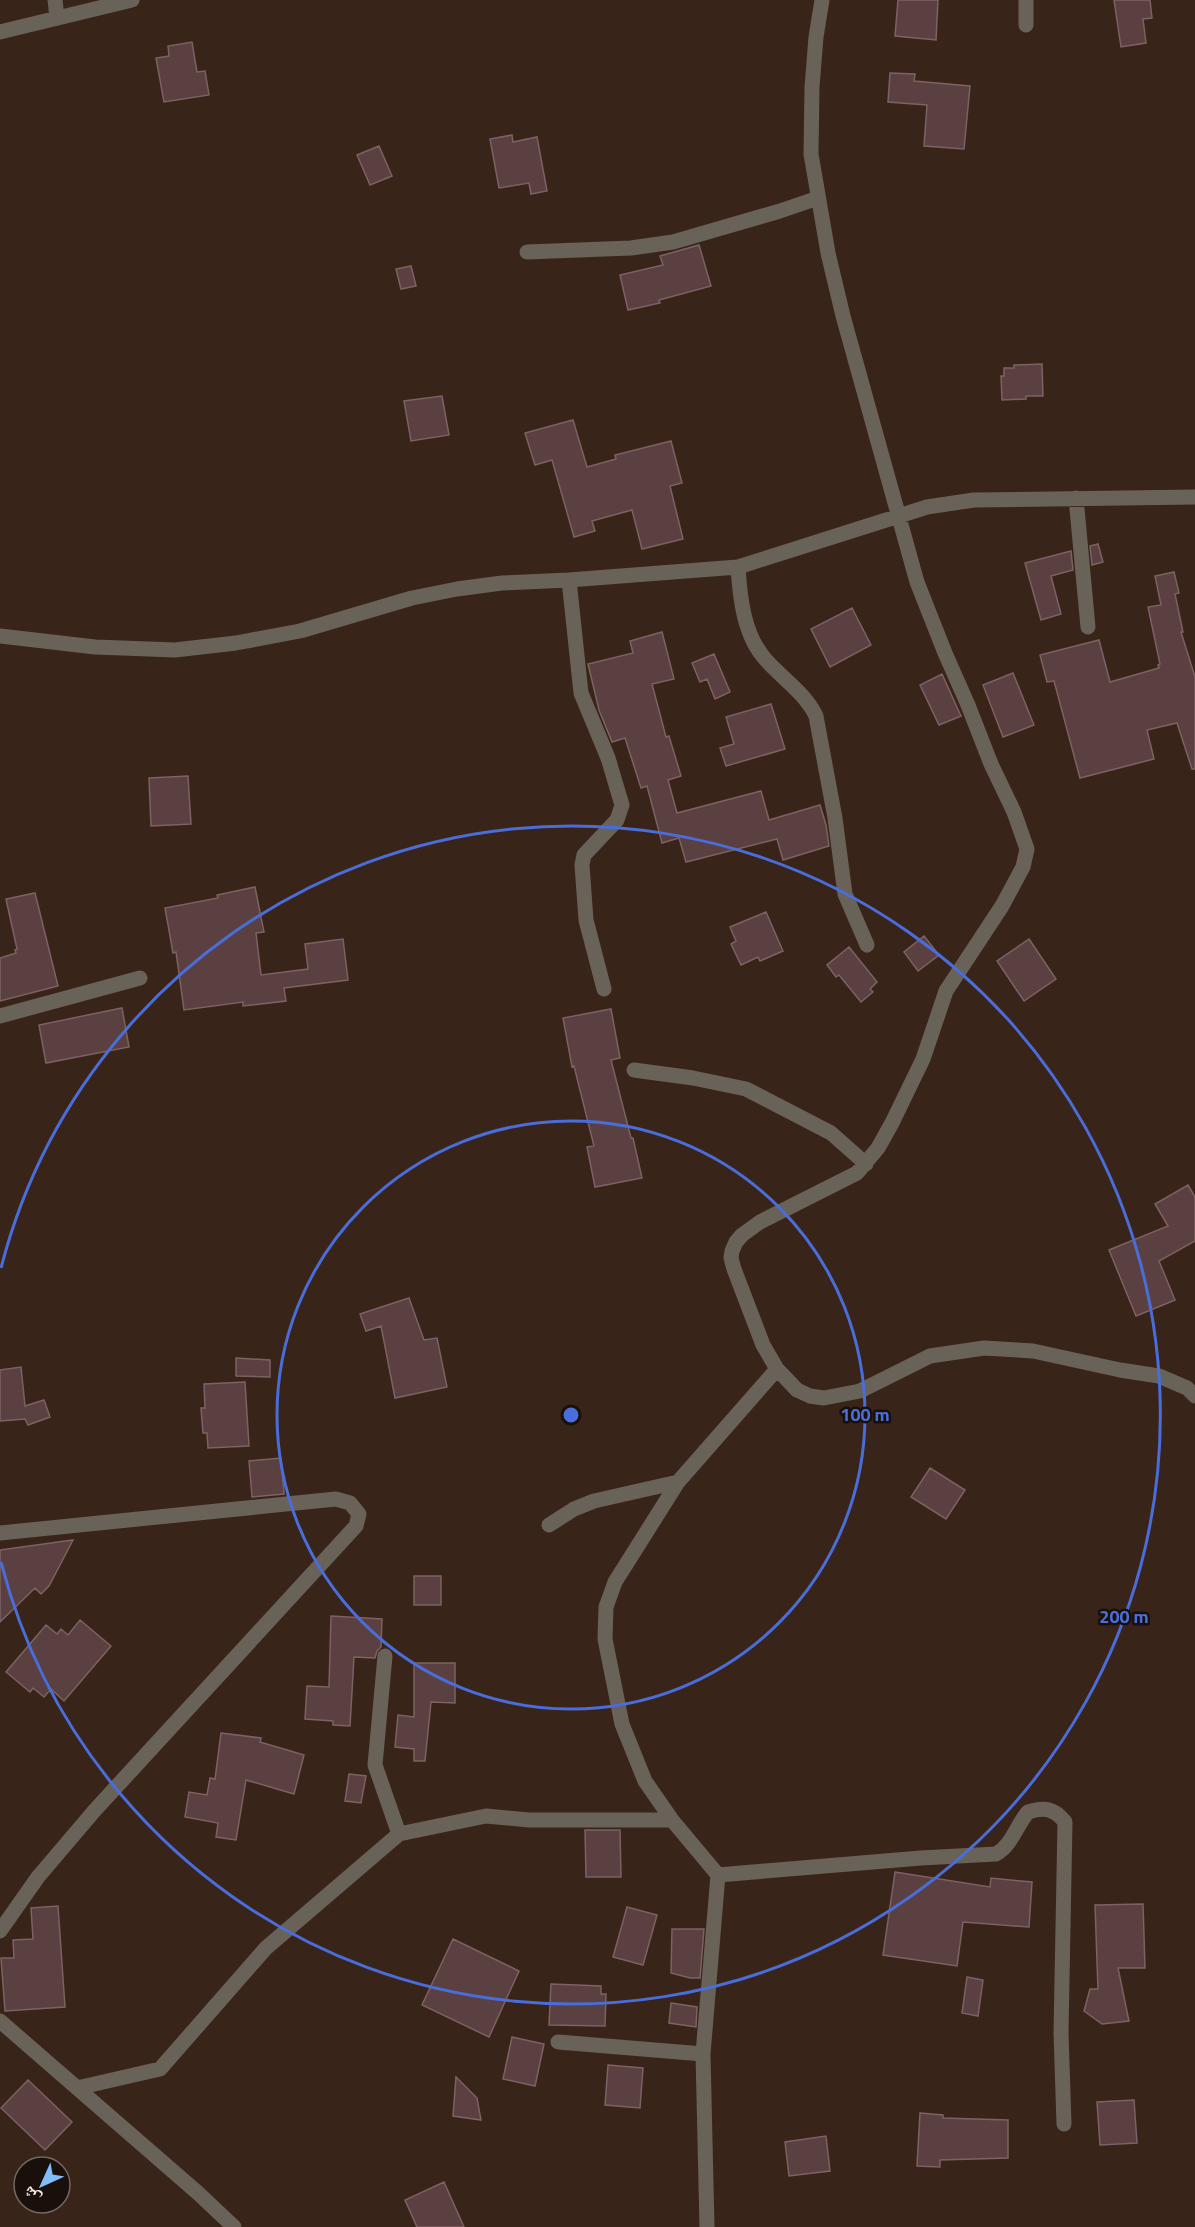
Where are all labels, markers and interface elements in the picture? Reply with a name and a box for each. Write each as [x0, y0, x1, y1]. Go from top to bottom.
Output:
text: 100 m [840, 1401, 890, 1428]
centre of rings [561, 1405, 581, 1425]
text: 200 m [1099, 1603, 1149, 1630]
north arrow [12, 2155, 72, 2215]
text: ش [17, 2181, 46, 2210]

